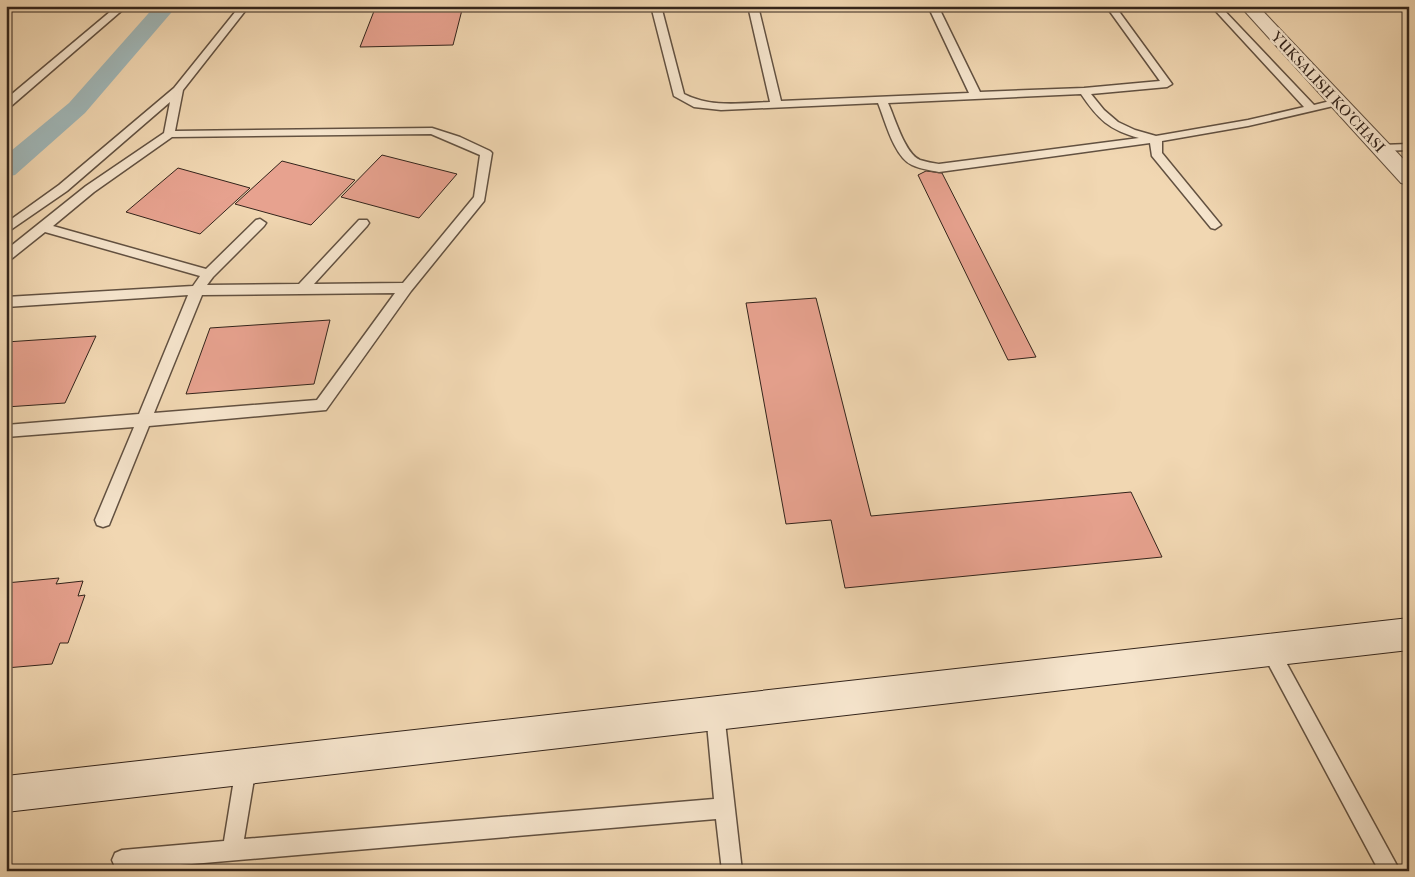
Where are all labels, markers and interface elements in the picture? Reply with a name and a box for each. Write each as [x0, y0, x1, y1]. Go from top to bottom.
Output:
street label: YUKSALISH KO’CHASI [1267, 27, 1389, 156]

